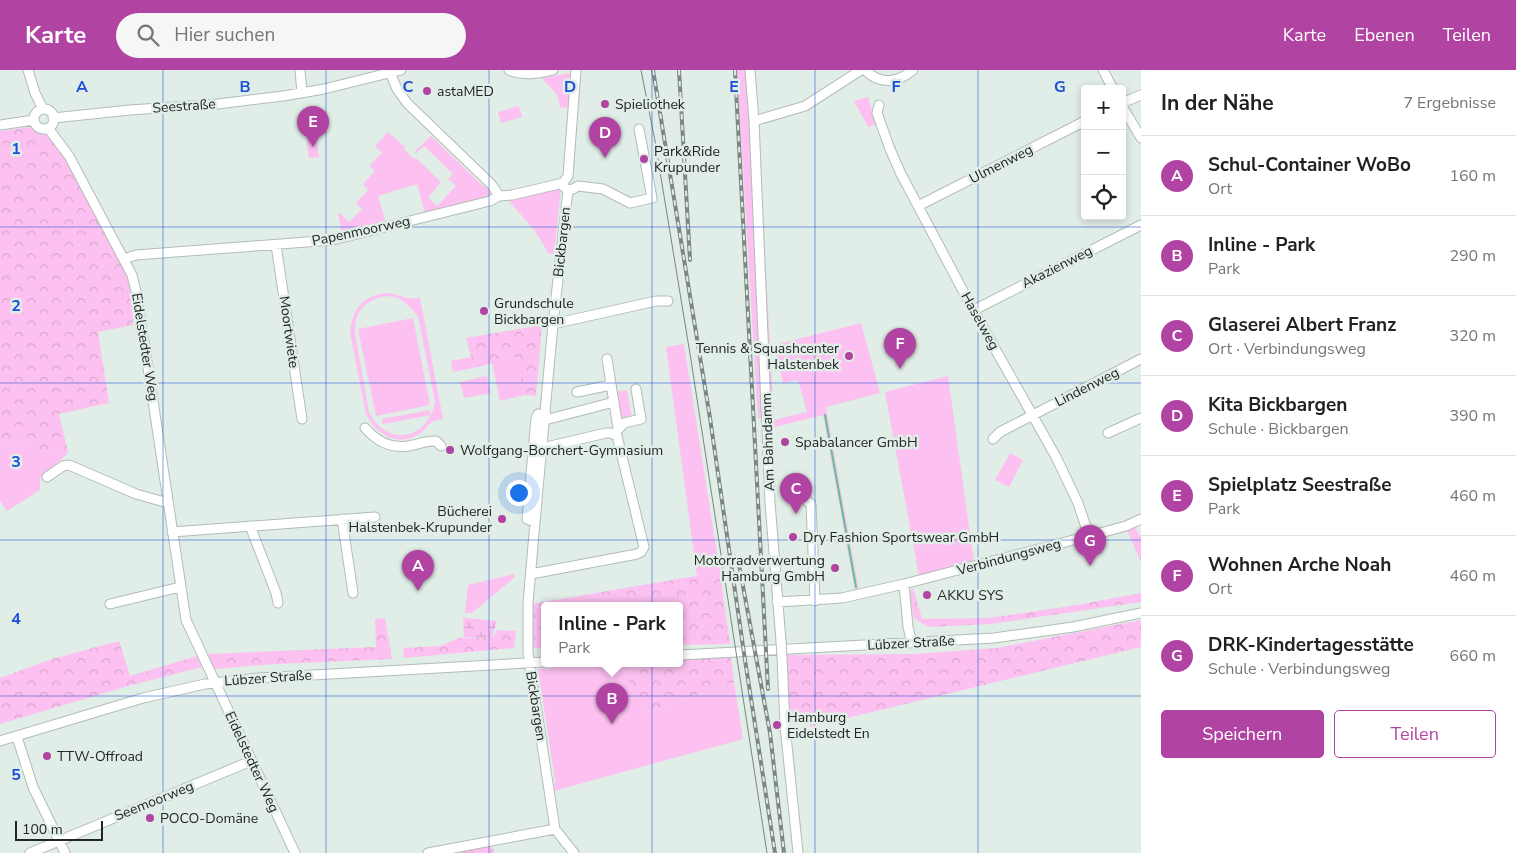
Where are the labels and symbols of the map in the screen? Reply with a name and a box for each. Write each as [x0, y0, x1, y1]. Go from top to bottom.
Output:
text: A [76, 76, 88, 98]
text: B [239, 76, 251, 98]
text: C [403, 76, 414, 98]
text: D [564, 76, 576, 98]
text: E [729, 76, 739, 98]
text: F [892, 76, 901, 98]
text: G [1054, 76, 1066, 98]
place label: astaMED [437, 82, 494, 101]
marker: astaMED [421, 85, 433, 97]
street label: Seestraße [152, 94, 216, 118]
place label: Spieliothek [615, 95, 686, 114]
marker: Spieliothek [599, 98, 611, 110]
pin: E [297, 106, 329, 147]
pin: D [589, 117, 621, 158]
text: 1 [11, 138, 21, 160]
street label: Ulmenweg [966, 140, 1036, 188]
place label: Park&Ride Krupunder [654, 142, 720, 177]
marker: Park&Ride Krupunder [638, 153, 650, 165]
street label: Bickbargen [549, 206, 575, 278]
street label: Papenmoorweg [310, 211, 412, 251]
street label: Akazienweg [1018, 241, 1096, 293]
street label: Haselweg [956, 289, 1004, 353]
street label: Eidelstedter Weg [127, 292, 163, 402]
place label: Grundschule Bickbargen [494, 294, 574, 329]
text: 2 [11, 295, 21, 317]
street label: Moortwiete [275, 295, 303, 369]
marker: Grundschule Bickbargen [478, 305, 490, 317]
pin: F [884, 328, 916, 369]
place label: Tennis & Squashcenter Halstenbek [696, 339, 840, 374]
marker: Tennis & Squashcenter Halstenbek [843, 350, 855, 362]
street label: Lindenweg [1052, 363, 1122, 411]
street label: Am Bahndamm [757, 393, 779, 491]
place label: Spabalancer GmbH [795, 433, 918, 452]
marker: Spabalancer GmbH [779, 436, 791, 448]
place label: Wolfgang-Borchert-Gymnasium [460, 441, 663, 460]
marker: Wolfgang-Borchert-Gymnasium [444, 444, 456, 456]
text: 3 [11, 451, 21, 473]
pin: C [780, 473, 812, 514]
your location [506, 480, 532, 506]
place label: Bücherei Halstenbek-Krupunder [349, 502, 492, 537]
marker: Bücherei Halstenbek-Krupunder [496, 513, 508, 525]
pin: G [1074, 525, 1106, 566]
place label: Dry Fashion Sportswear GmbH [803, 528, 999, 547]
marker: Dry Fashion Sportswear GmbH [787, 531, 799, 543]
street label: Verbindungsweg [954, 534, 1063, 580]
pin: A [402, 550, 434, 591]
place label: Motorradverwertung Hamburg GmbH [694, 551, 825, 586]
marker: Motorradverwertung Hamburg GmbH [829, 562, 841, 574]
place label: AKKU SYS [937, 586, 1004, 605]
marker: AKKU SYS [921, 589, 933, 601]
text: 4 [11, 608, 21, 630]
street label: Lübzer Straße [867, 631, 955, 655]
street label: Lübzer Straße [224, 665, 312, 691]
street label: Bickbargen [521, 670, 551, 742]
pin: B [596, 683, 628, 724]
street label: Eidelstedter Weg [220, 708, 284, 816]
place label: Hamburg Eidelstedt En [787, 708, 870, 743]
marker: Hamburg Eidelstedt En [771, 719, 783, 731]
place label: TTW-Offroad [57, 747, 143, 766]
marker: TTW-Offroad [41, 750, 53, 762]
text: 5 [11, 764, 21, 786]
street label: Seemoorweg [112, 776, 196, 826]
place label: POCO-Domäne [160, 809, 258, 828]
marker: POCO-Domäne [144, 812, 156, 824]
scale bar [15, 818, 102, 841]

